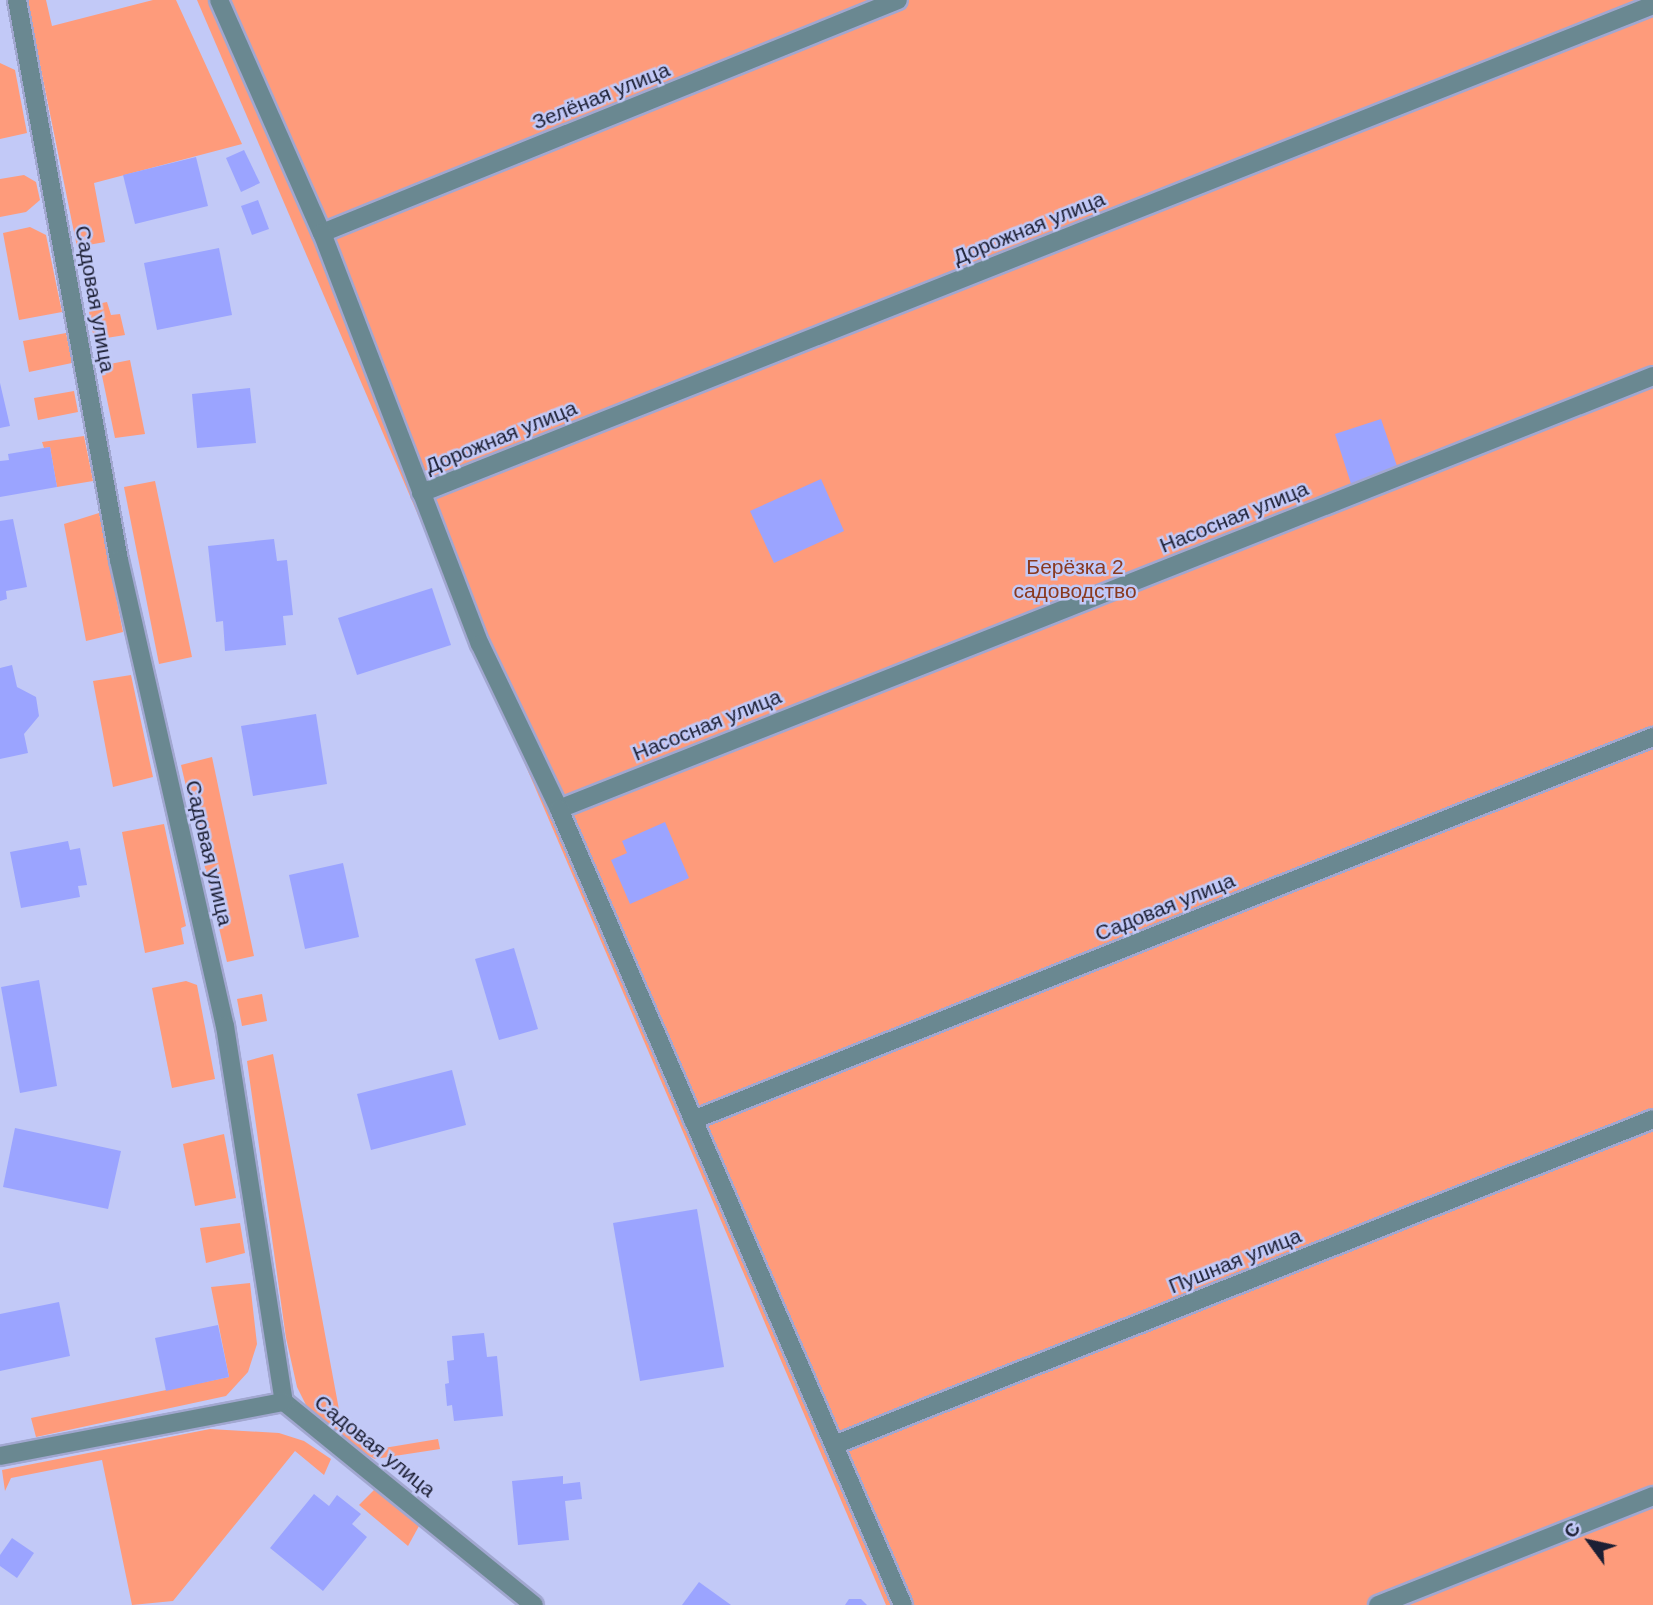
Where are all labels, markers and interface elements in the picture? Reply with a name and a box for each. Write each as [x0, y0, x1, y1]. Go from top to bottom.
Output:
street label: Зелёная улица [529, 57, 673, 135]
street label: Дорожная улица [949, 186, 1109, 270]
street label: Садовая улица [70, 224, 120, 374]
street label: Дорожная улица [421, 395, 581, 479]
street label: Насосная улица [1156, 476, 1312, 558]
park label: Берёзка 2 садоводство [1013, 554, 1137, 604]
street label: Насосная улица [629, 684, 785, 766]
street label: Садовая улица [180, 778, 238, 928]
street label: Садовая улица [1091, 867, 1239, 947]
street label: Пушная улица [1165, 1223, 1305, 1299]
street label: Садовая улица [309, 1389, 441, 1503]
north arrow [1555, 1507, 1625, 1577]
text: С [1559, 1519, 1585, 1542]

